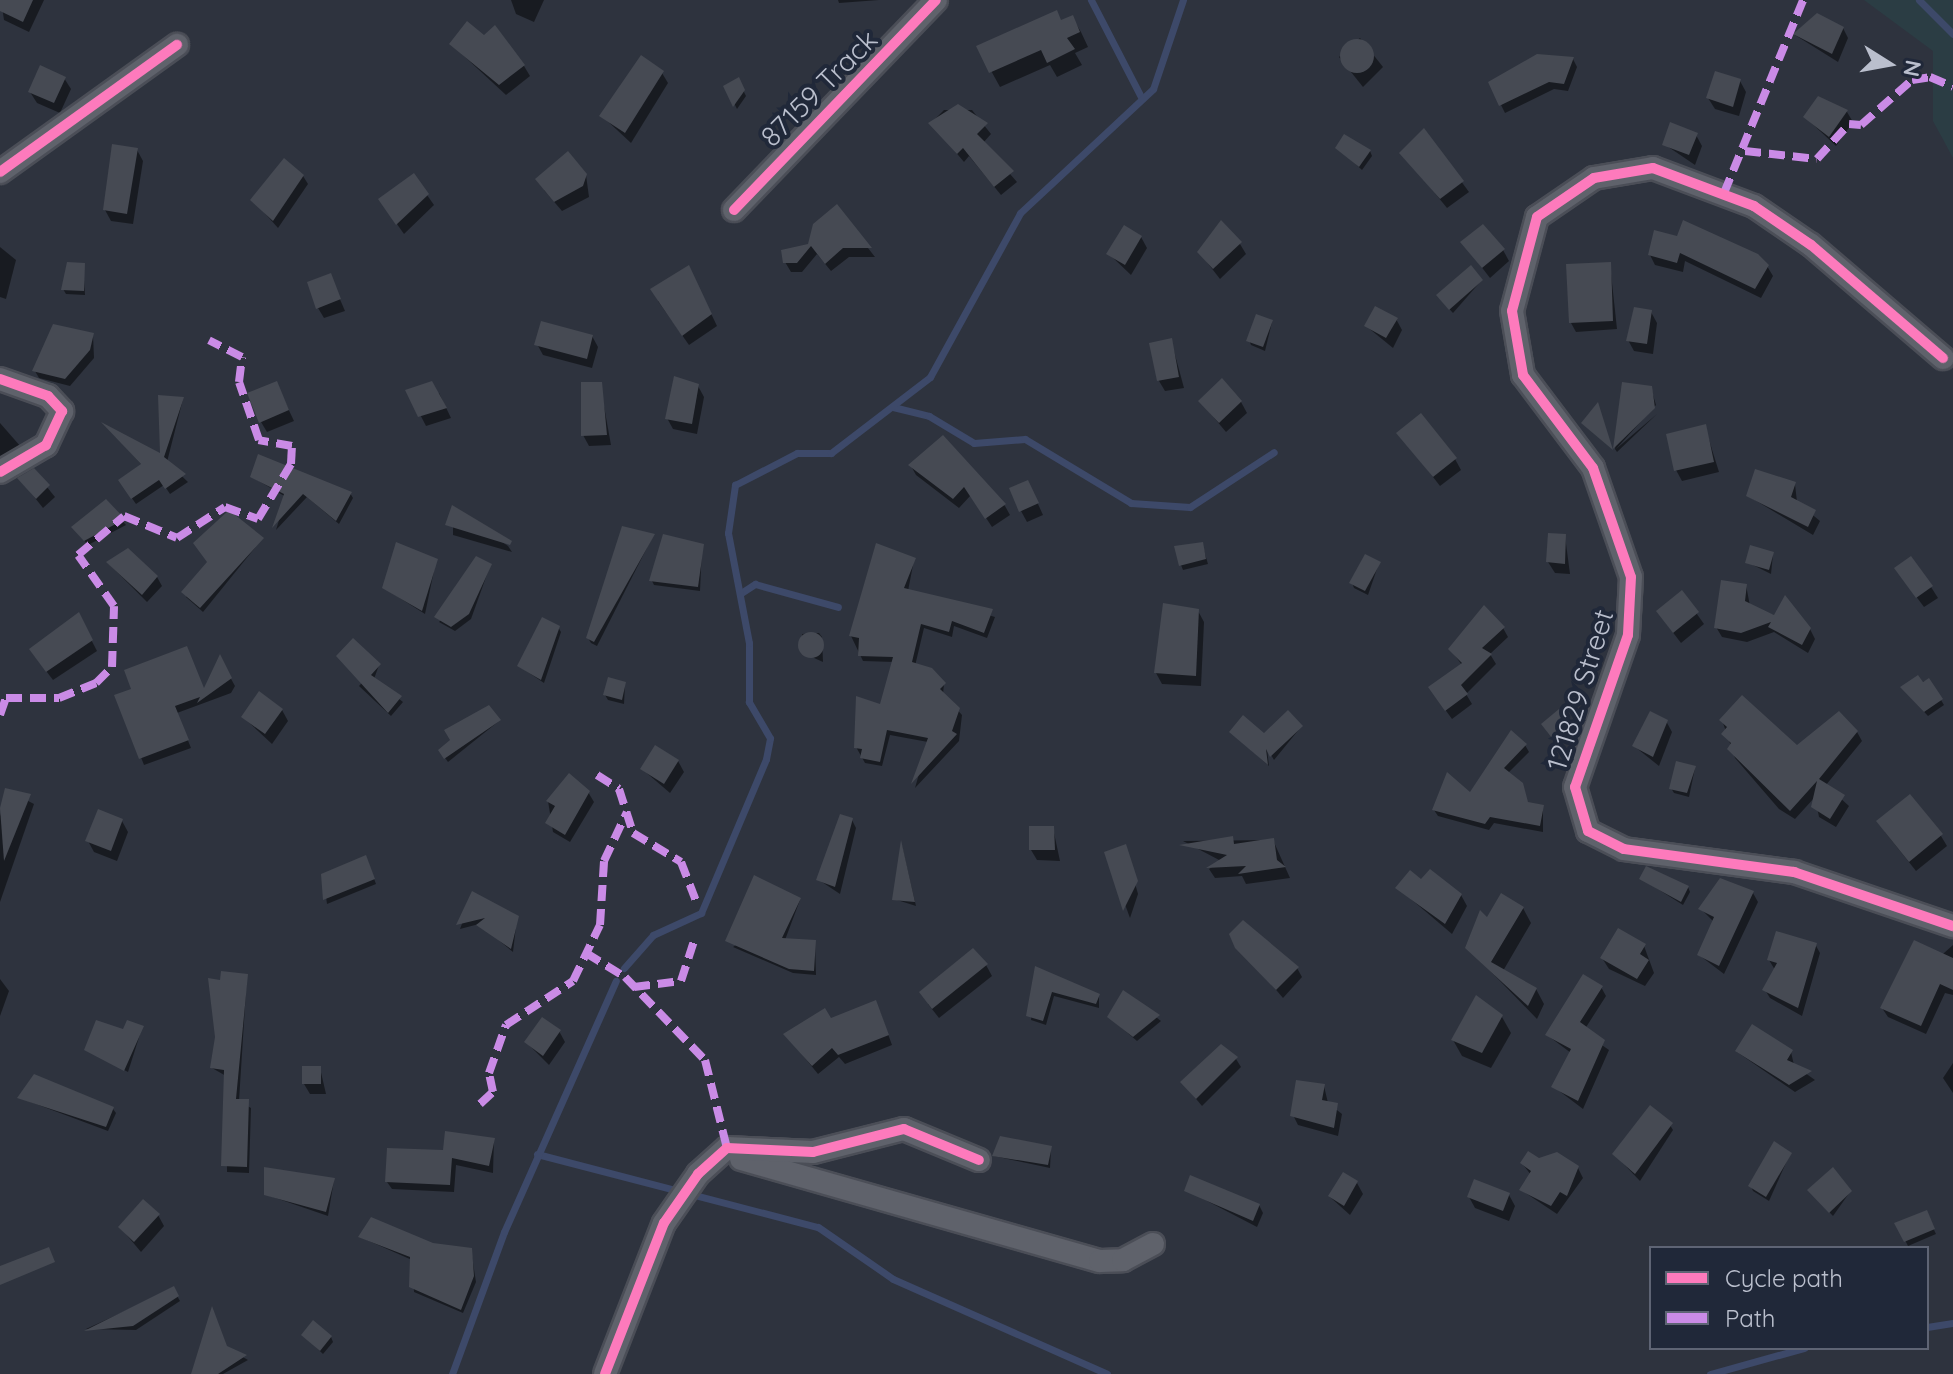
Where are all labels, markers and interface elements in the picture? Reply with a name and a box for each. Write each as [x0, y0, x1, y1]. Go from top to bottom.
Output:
street label: 87159 Track [754, 23, 884, 153]
north arrow [1849, 24, 1929, 104]
text: N [1897, 58, 1928, 79]
street label: 121829 Street [1540, 605, 1620, 775]
legend [1649, 1246, 1929, 1350]
text: Cycle path [1725, 1263, 1843, 1293]
text: Path [1725, 1303, 1776, 1333]

